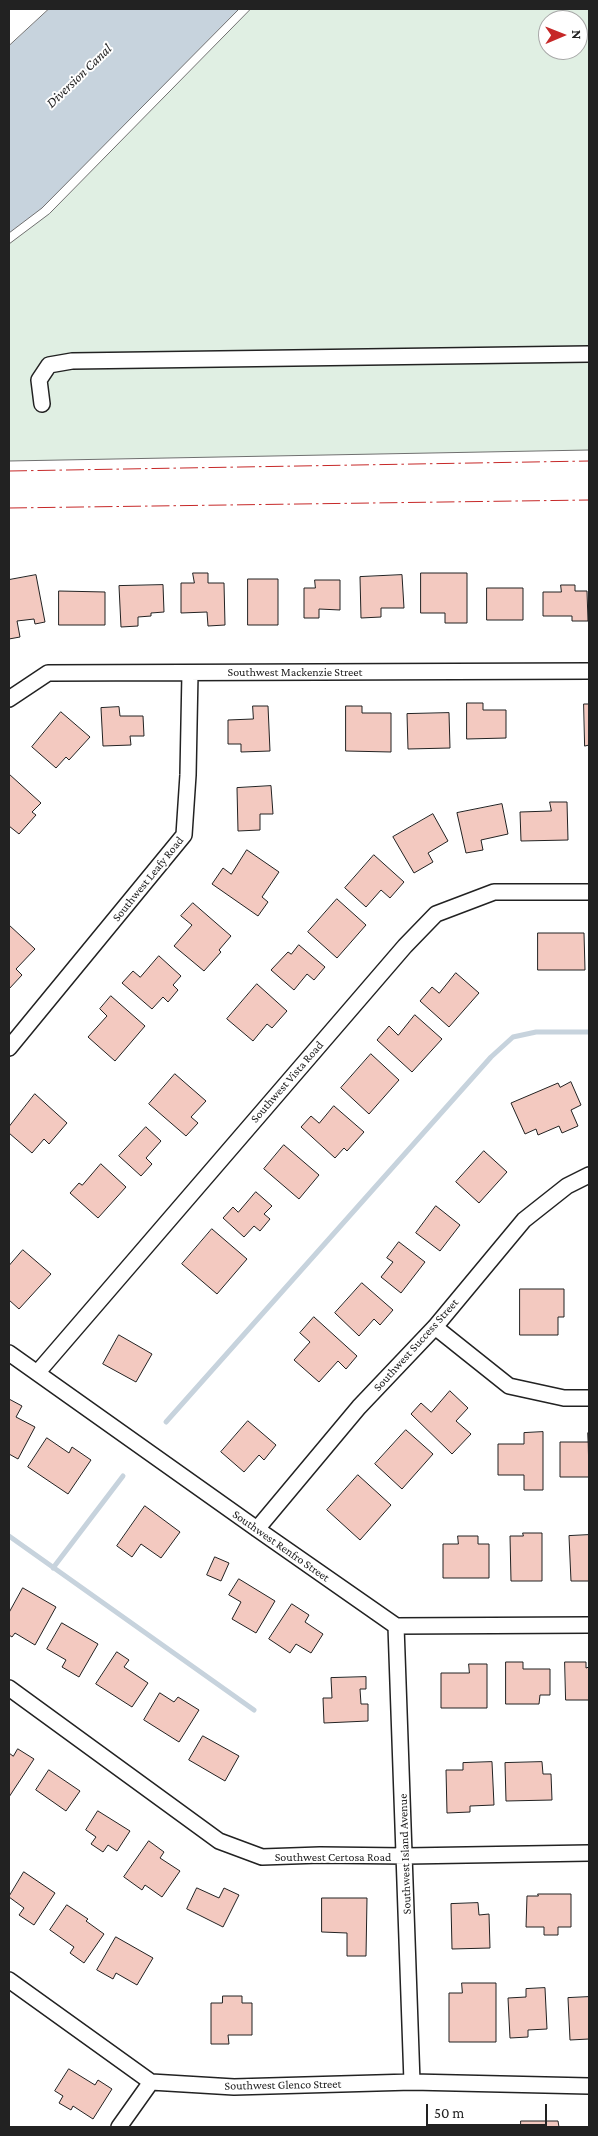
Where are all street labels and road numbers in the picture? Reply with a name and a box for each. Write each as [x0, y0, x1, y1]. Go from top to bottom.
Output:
street label: Southwest Mackenzie Street [228, 665, 362, 679]
street label: Southwest Leafy Road [109, 833, 187, 925]
street label: Southwest Vista Road [248, 1038, 326, 1126]
street label: Southwest Success Street [370, 1296, 462, 1394]
street label: Southwest Renfro Street [230, 1507, 332, 1585]
street label: Southwest Island Avenue [396, 1793, 414, 1915]
street label: Southwest Certosa Road [275, 1850, 391, 1864]
street label: Southwest Glenco Street [224, 2077, 342, 2093]

